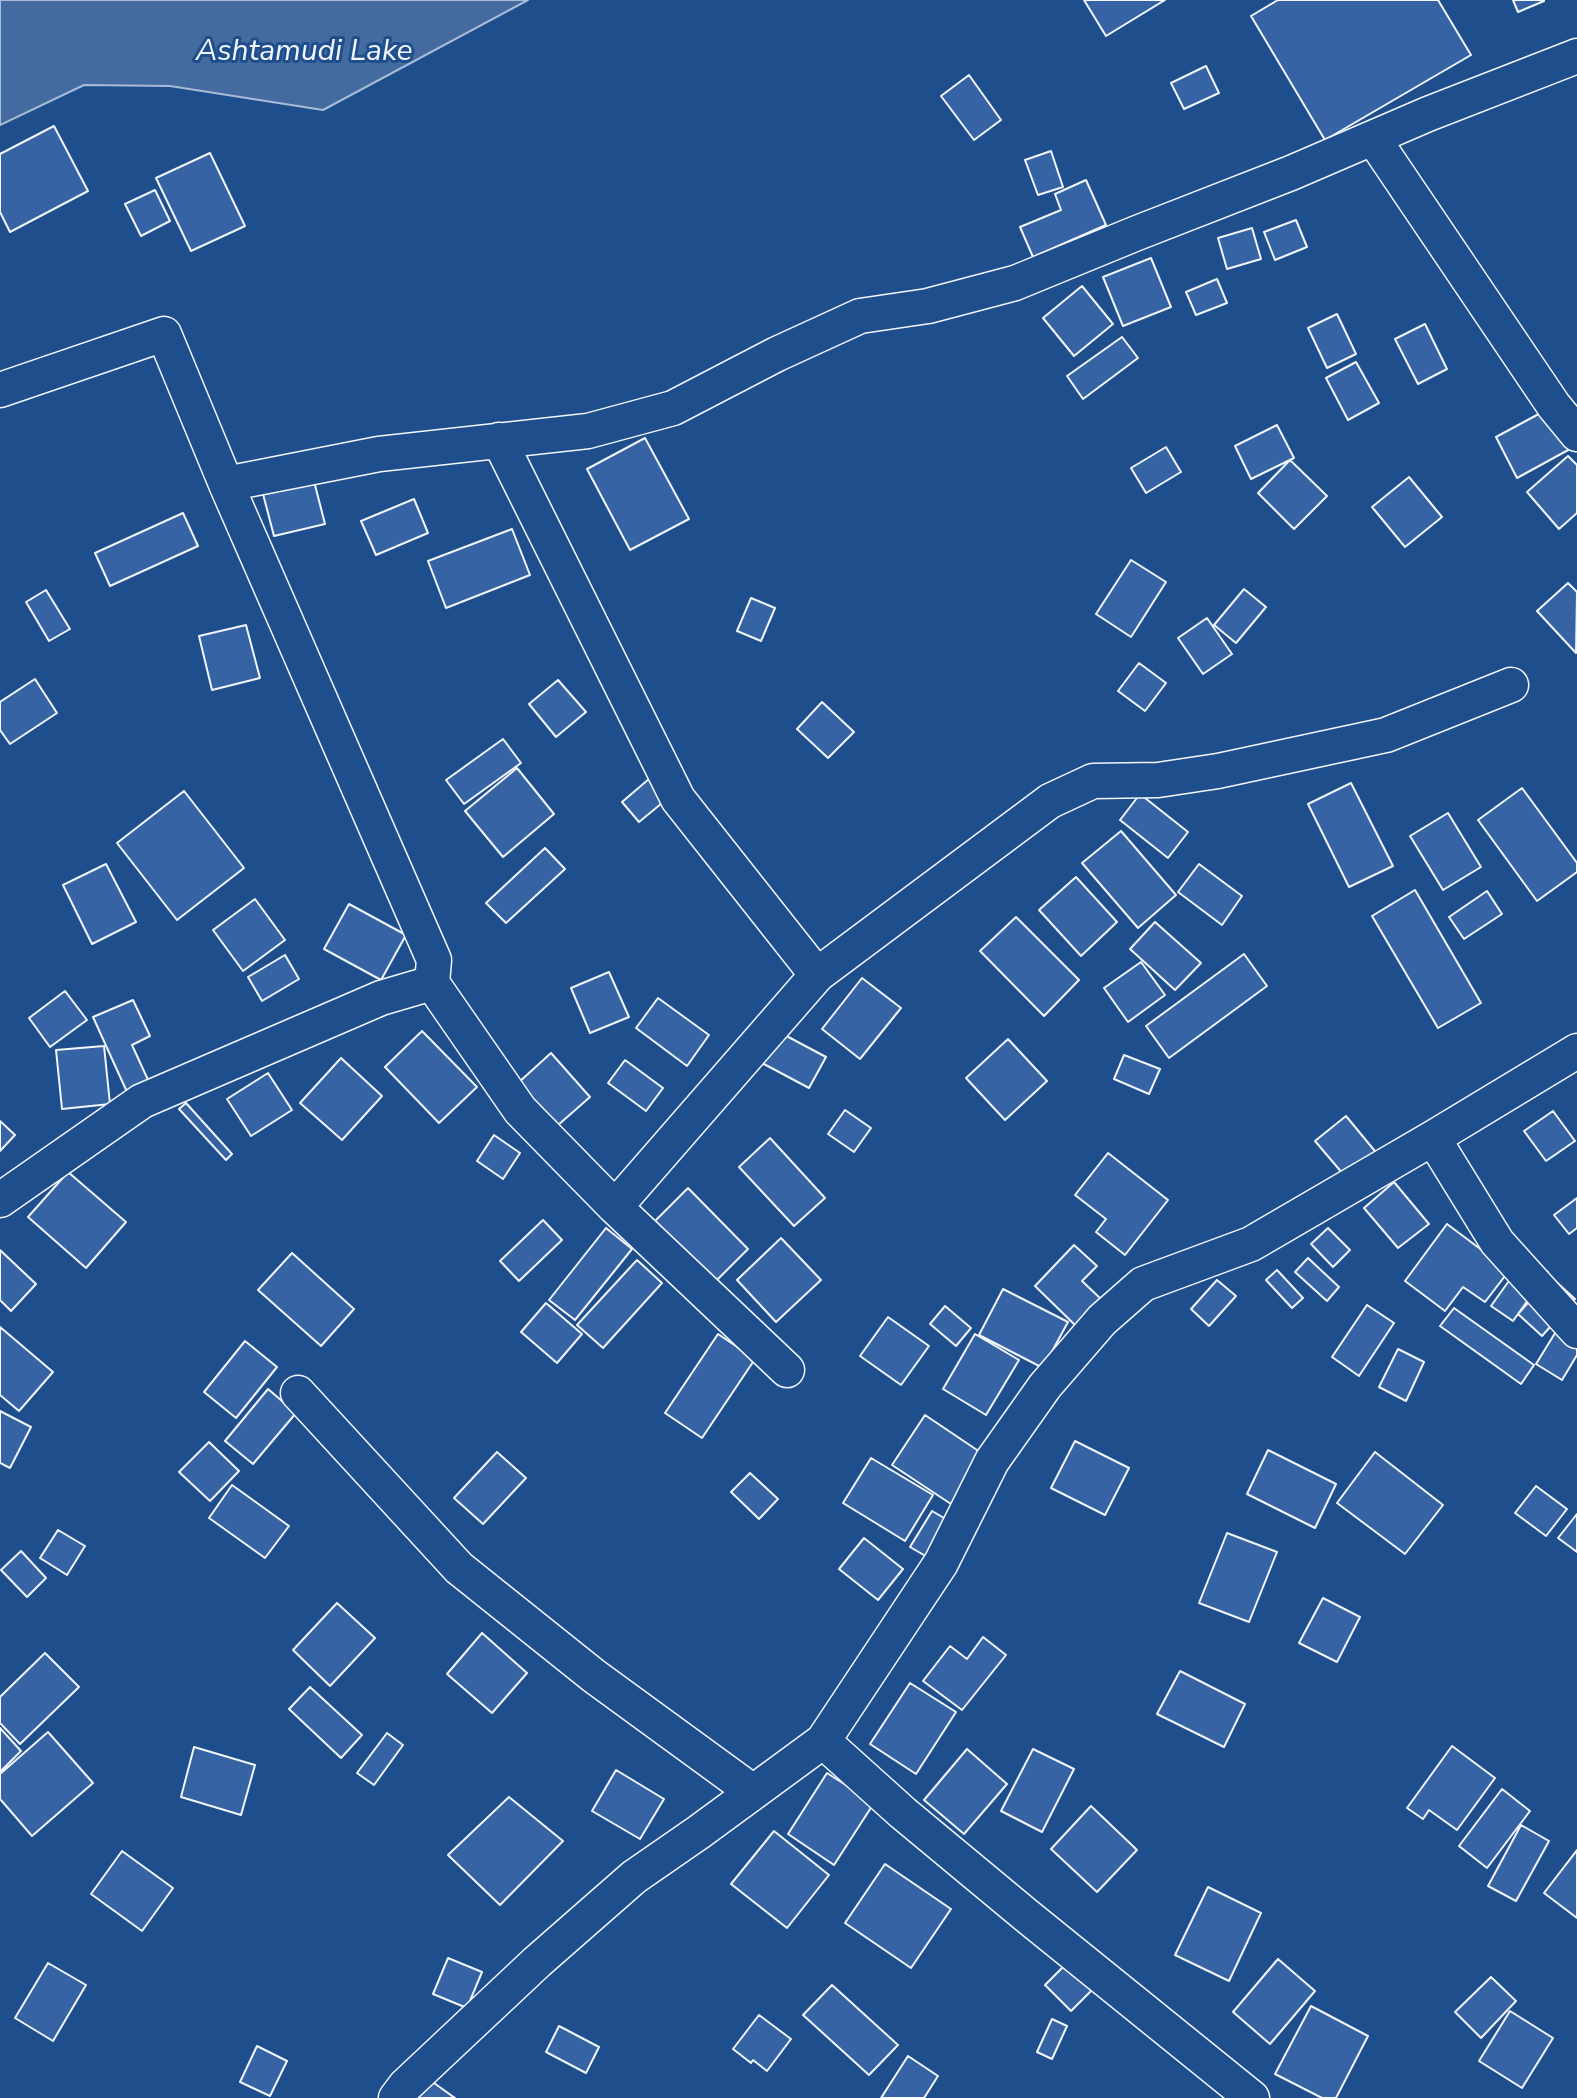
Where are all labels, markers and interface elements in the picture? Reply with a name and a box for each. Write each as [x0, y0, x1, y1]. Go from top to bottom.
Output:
water label: Ashtamudi Lake [196, 35, 412, 71]

